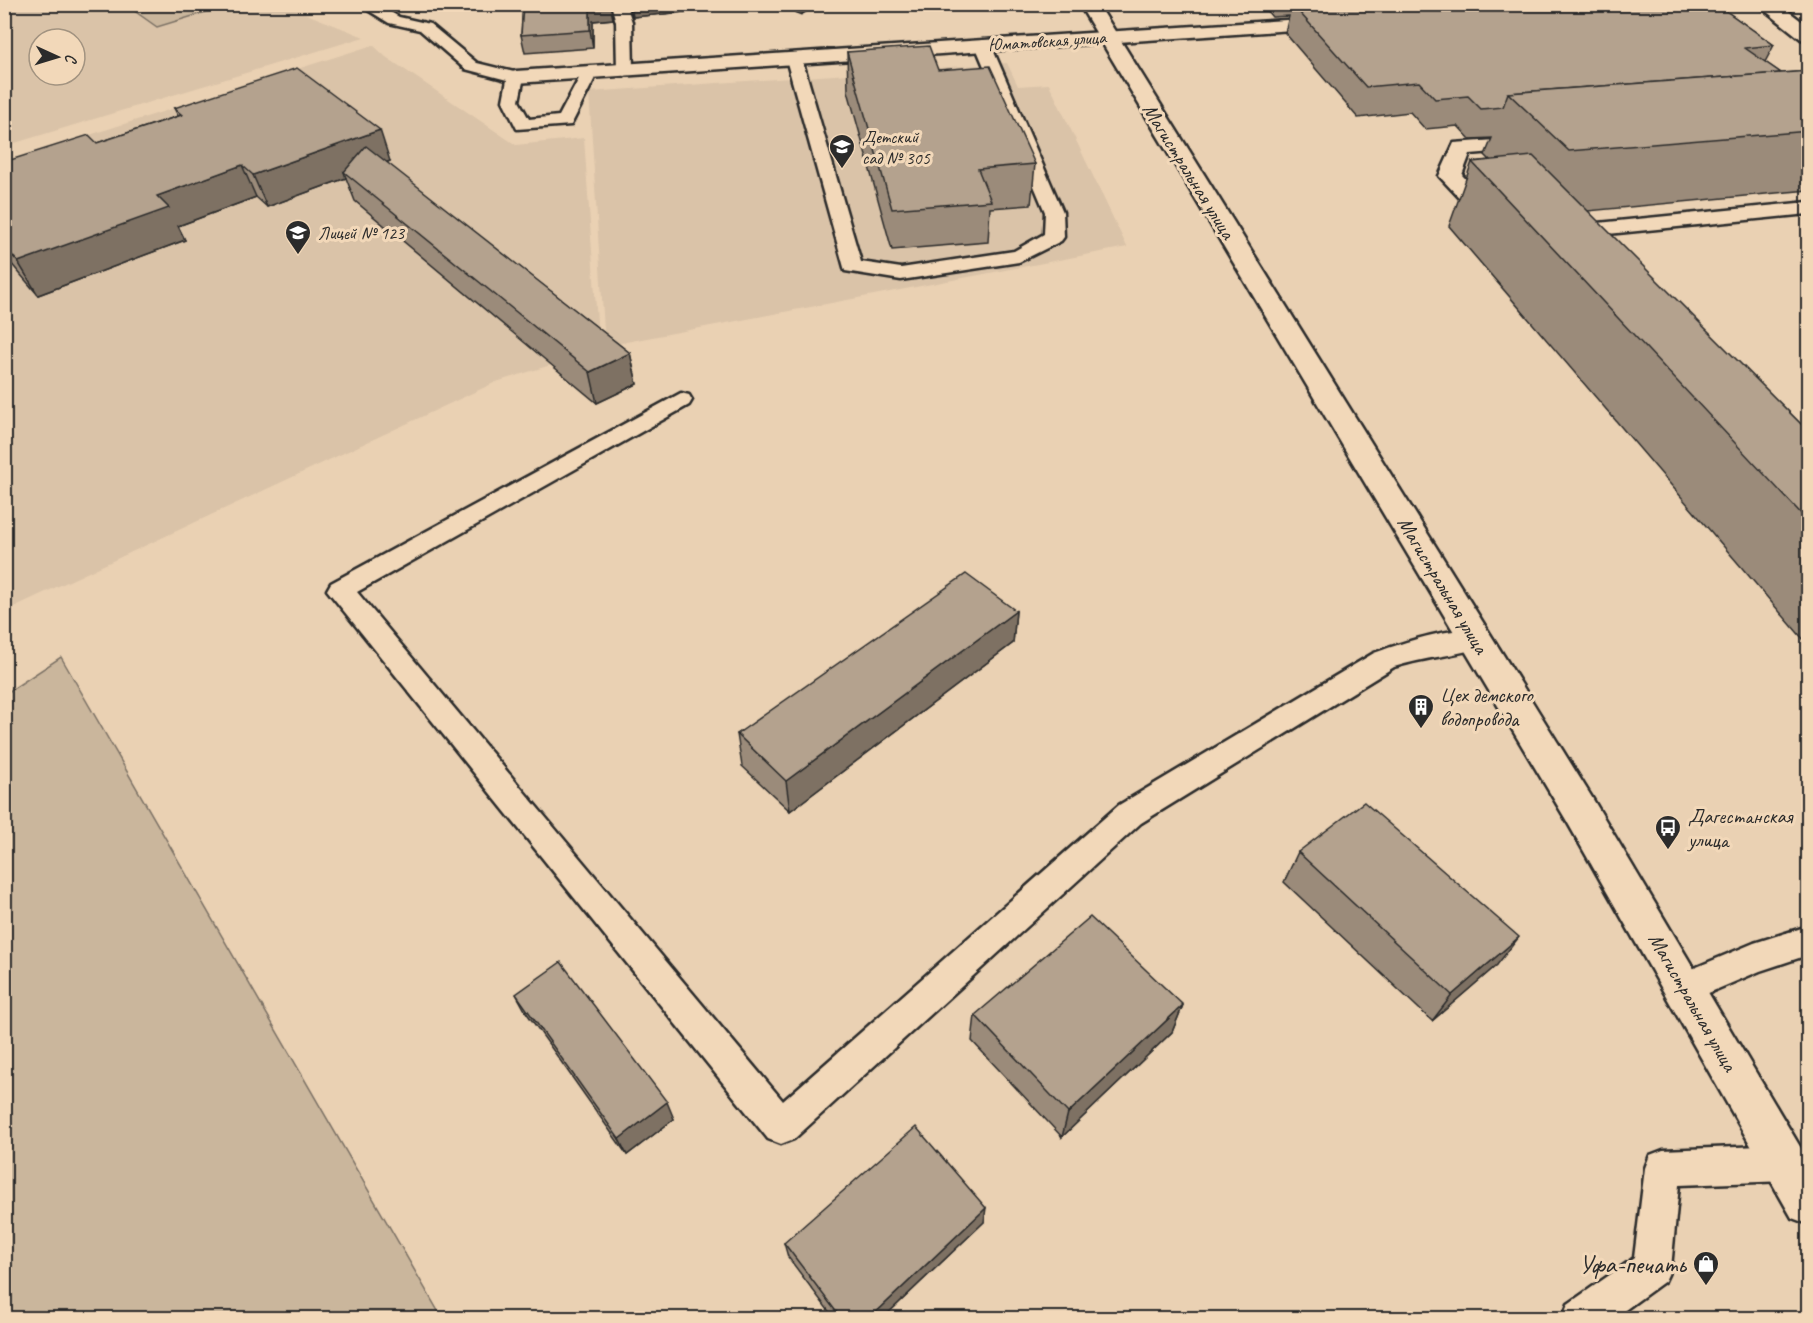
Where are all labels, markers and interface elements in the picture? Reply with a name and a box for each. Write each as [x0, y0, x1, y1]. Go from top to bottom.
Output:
street label: Юматовская улица [987, 26, 1108, 56]
north arrow [27, 27, 87, 87]
text: С [61, 53, 81, 65]
street label: Магистральная улица [1137, 98, 1242, 245]
place label: Детский сад № 305 [862, 126, 931, 169]
school or university icon: Детский сад № 305 [827, 132, 857, 170]
school or university icon: Лицей № 123 [283, 218, 313, 256]
place label: Лицей № 123 [318, 222, 406, 244]
street label: Магистральная улица [1392, 512, 1495, 660]
place label: Цех демского водопровода [1440, 682, 1534, 732]
building icon: Цех демского водопровода [1406, 692, 1436, 730]
place label: Дагестанская улица [1686, 803, 1794, 853]
bus stop icon: Дагестанская улица [1653, 813, 1683, 851]
street label: Магистральная улица [1643, 928, 1744, 1077]
place label: Уфа-печать [1579, 1248, 1688, 1281]
shop icon: Уфа-печать [1691, 1249, 1721, 1287]

